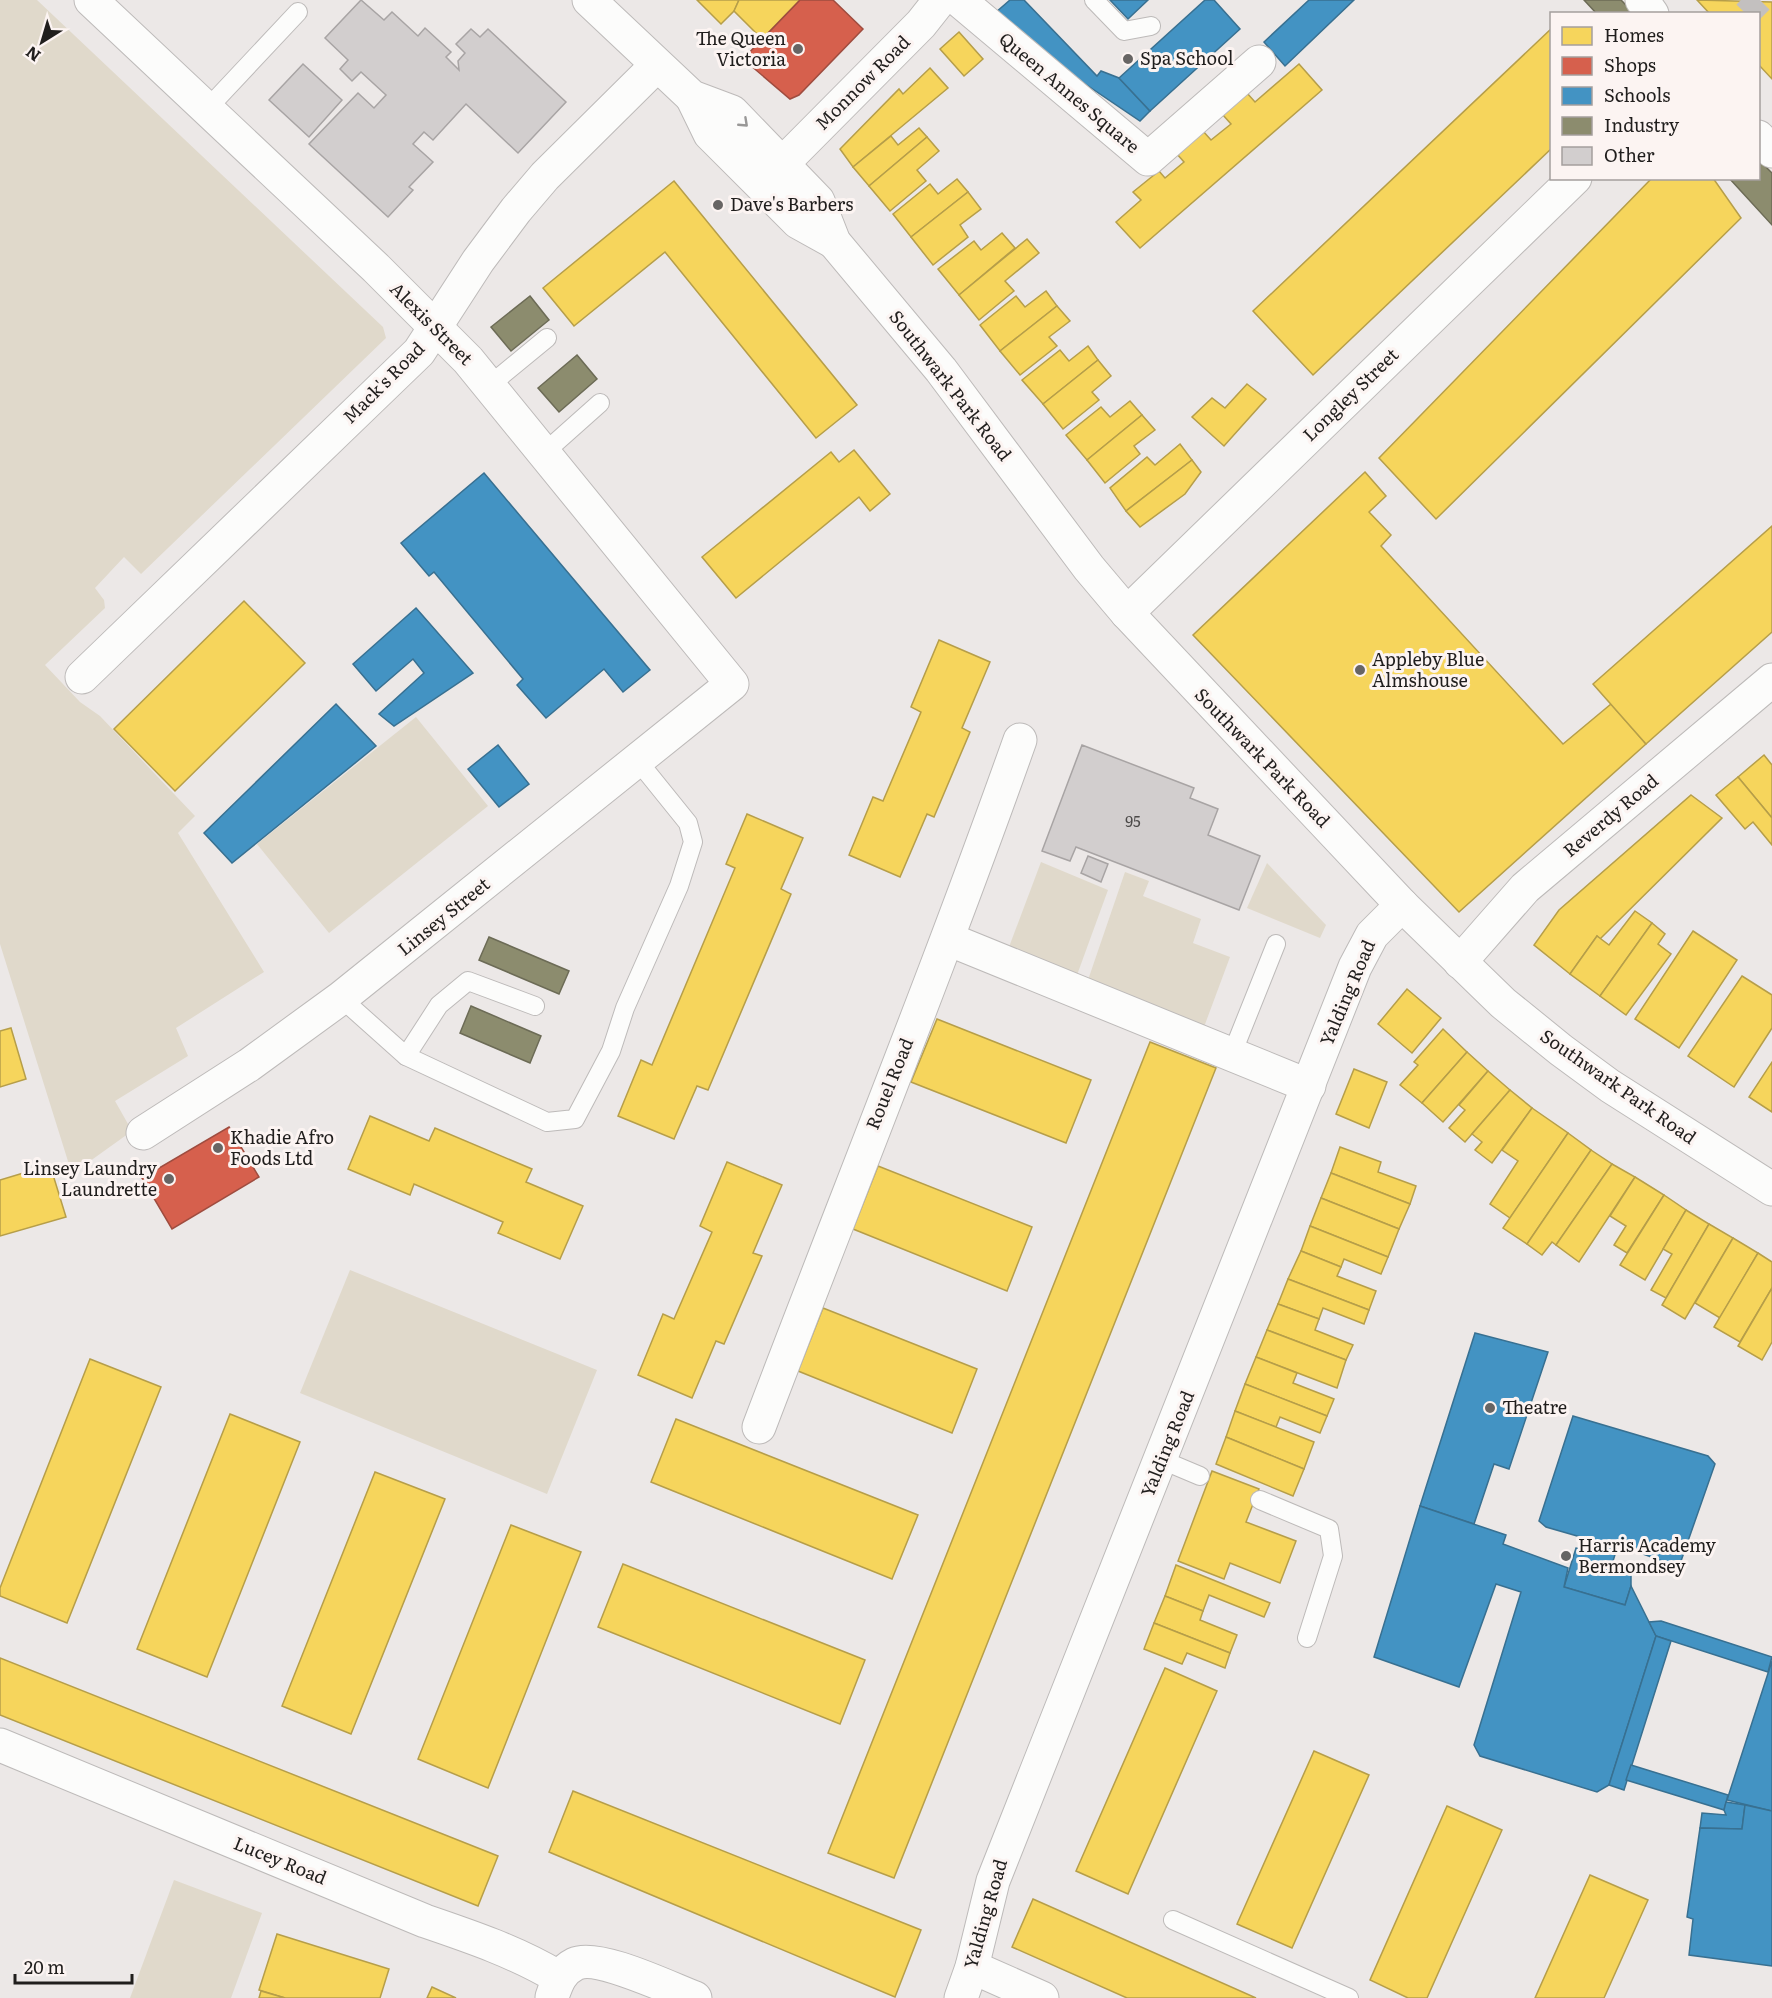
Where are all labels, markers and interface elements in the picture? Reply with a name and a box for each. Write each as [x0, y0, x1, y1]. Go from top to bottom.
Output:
north arrow [12, 12, 72, 72]
legend [1550, 12, 1760, 180]
text: Homes [1604, 21, 1664, 48]
place label: The Queen Victoria [695, 24, 786, 72]
street label: Queen Annes Square [994, 25, 1146, 159]
street label: Monnow Road [808, 28, 916, 136]
text: N [20, 41, 45, 68]
marker: The Queen Victoria [791, 42, 805, 56]
place label: Spa School [1140, 44, 1233, 71]
text: Shops [1604, 51, 1656, 78]
marker: Spa School [1121, 52, 1135, 66]
text: Schools [1604, 81, 1670, 108]
text: Industry [1604, 111, 1680, 138]
one-way arrow [737, 116, 747, 127]
text: Other [1604, 141, 1655, 168]
place label: Dave's Barbers [730, 190, 853, 217]
marker: Dave's Barbers [711, 198, 725, 212]
street label: Alexis Street [384, 275, 480, 371]
street label: Southwark Park Road [884, 304, 1019, 466]
street label: Mack's Road [336, 335, 430, 429]
street label: Longley Street [1296, 341, 1404, 447]
place label: Appleby Blue Almshouse [1372, 645, 1484, 693]
marker: Appleby Blue Almshouse [1353, 663, 1367, 677]
street label: Southwark Park Road [1189, 681, 1337, 833]
street label: Reverdy Road [1556, 767, 1664, 863]
house number: 95 [1125, 809, 1141, 832]
street label: Linsey Street [391, 870, 496, 962]
street label: Yalding Road [1312, 935, 1381, 1050]
street label: Southwark Park Road [1535, 1022, 1702, 1150]
street label: Rouel Road [858, 1034, 919, 1133]
place label: Khadie Afro Foods Ltd [230, 1123, 334, 1171]
marker: Khadie Afro Foods Ltd [211, 1141, 225, 1155]
place label: Linsey Laundry Laundrette [23, 1154, 158, 1202]
marker: Linsey Laundry Laundrette [162, 1172, 176, 1186]
street label: Yalding Road [1133, 1386, 1200, 1501]
place label: Theatre [1502, 1393, 1567, 1420]
marker: Theatre [1483, 1401, 1497, 1415]
place label: Harris Academy Bermondsey [1578, 1531, 1717, 1579]
marker: Harris Academy Bermondsey [1559, 1549, 1573, 1563]
street label: Lucey Road [230, 1829, 331, 1891]
street label: Yalding Road [956, 1856, 1013, 1972]
scale bar [15, 1947, 132, 1985]
text: 20 m [24, 1953, 65, 1980]

